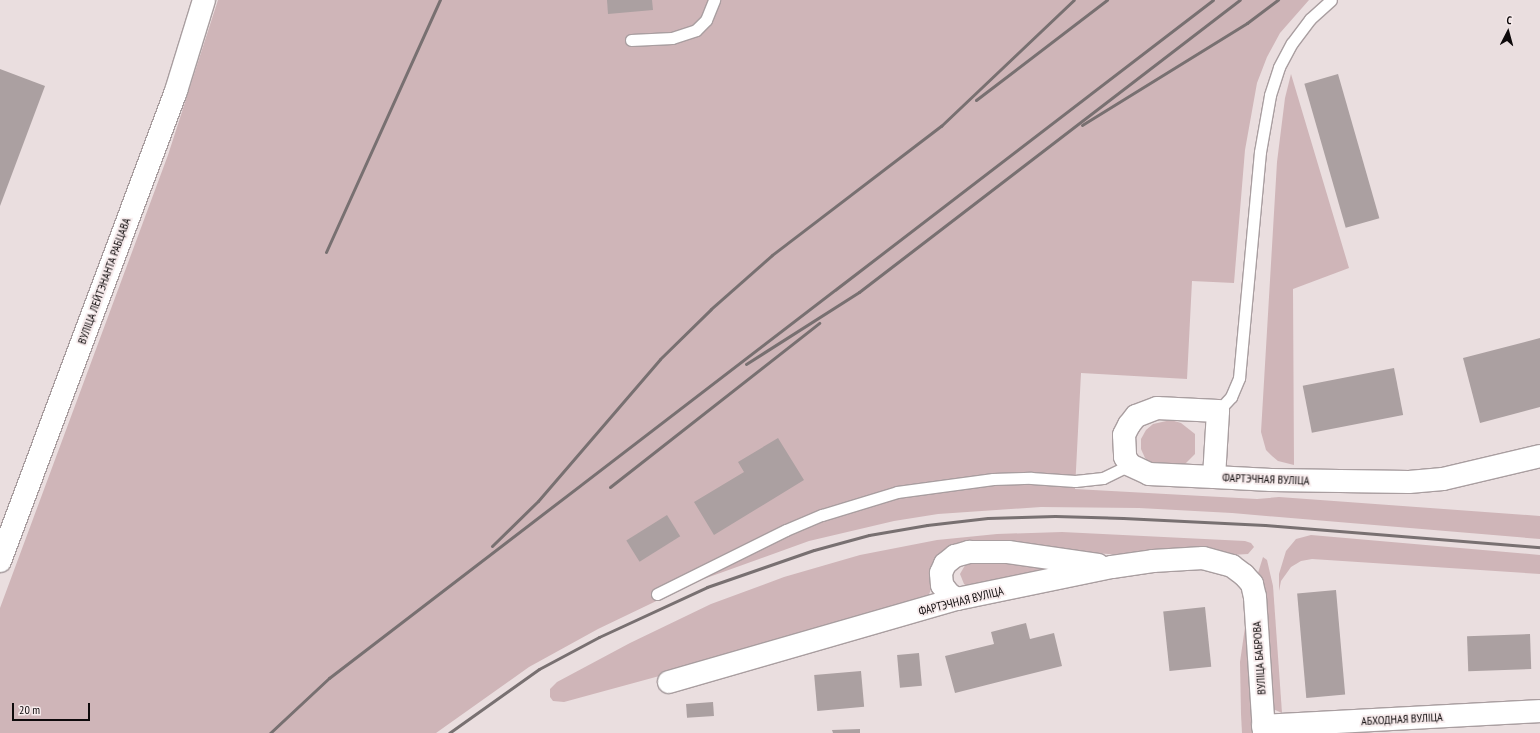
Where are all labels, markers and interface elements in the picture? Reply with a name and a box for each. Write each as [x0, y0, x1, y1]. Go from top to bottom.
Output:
north arrow [1488, 12, 1528, 52]
text: С [1506, 13, 1512, 27]
street label: ВУЛІЦА ЛЕЙТЭНАНТА РАБЦАВА [74, 216, 134, 346]
street label: ФАРТЭЧНАЯ ВУЛІЦА [1222, 470, 1310, 488]
street label: ФАРТЭЧНАЯ ВУЛІЦА [917, 583, 1005, 619]
street label: ВУЛІЦА БАБРОВА [1249, 621, 1269, 695]
scale bar [14, 695, 92, 721]
text: 20 m [19, 702, 40, 717]
street label: АБХОДНАЯ ВУЛІЦА [1361, 710, 1443, 728]

